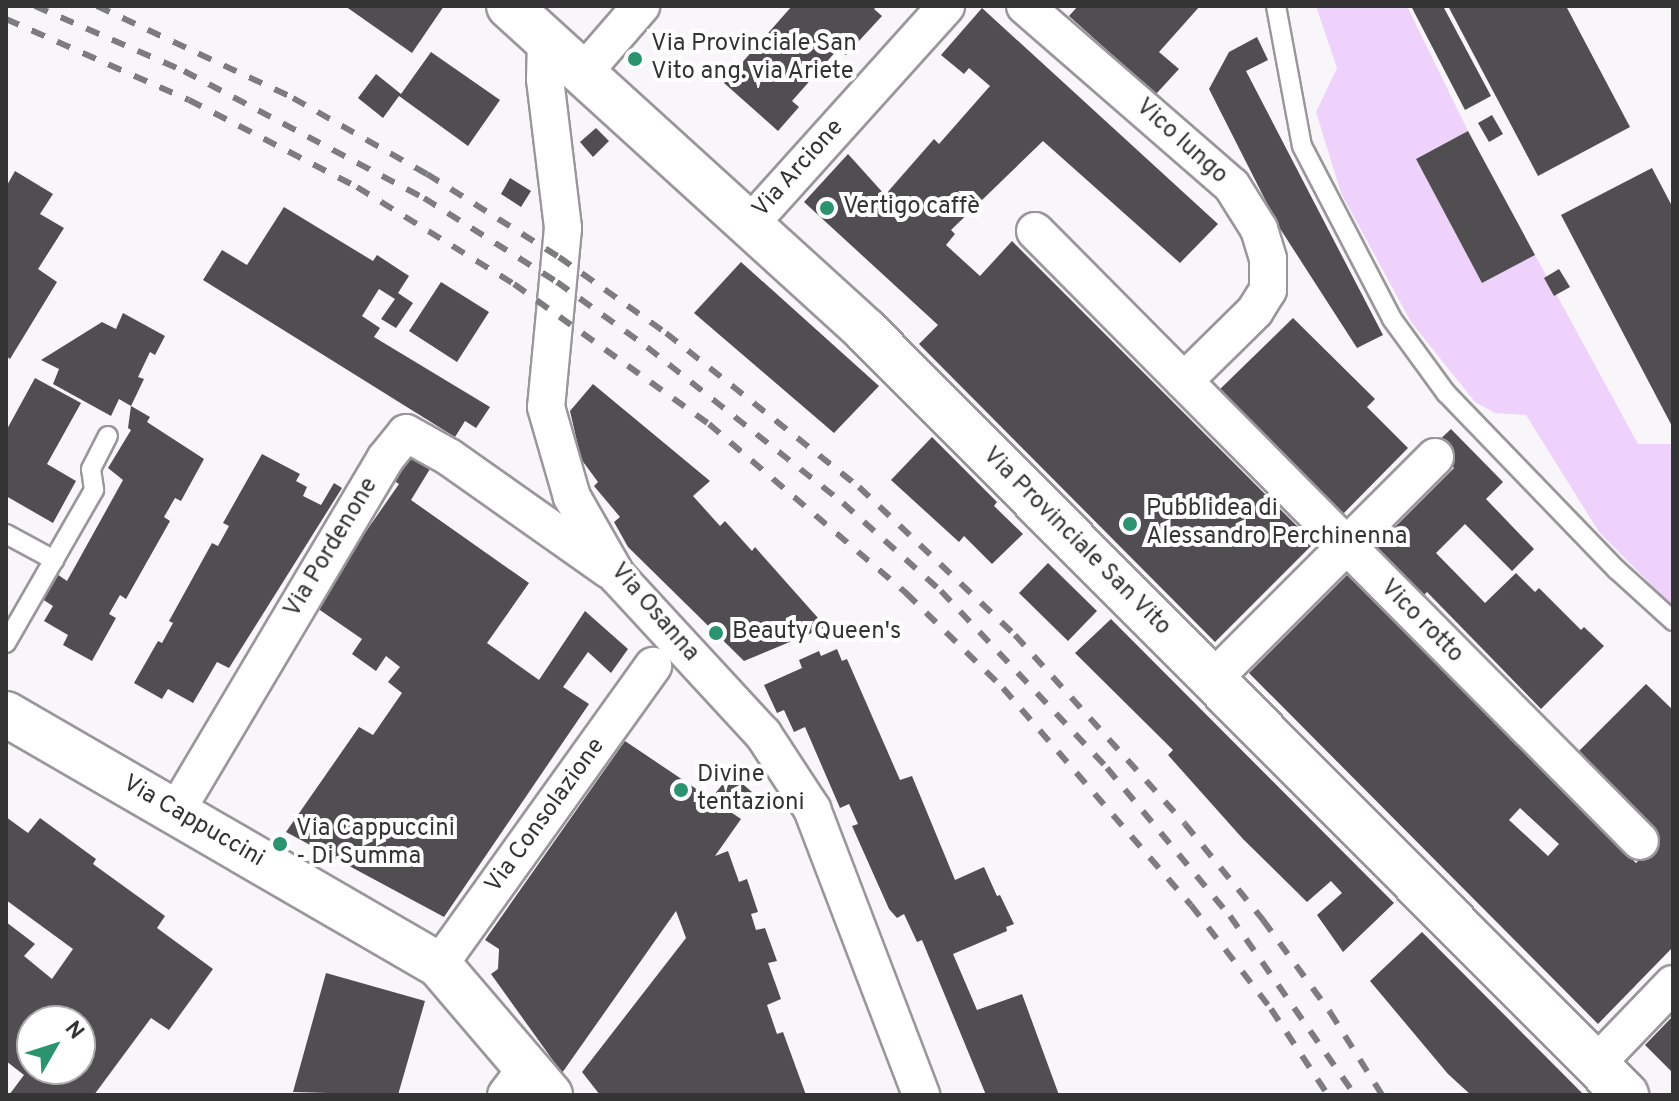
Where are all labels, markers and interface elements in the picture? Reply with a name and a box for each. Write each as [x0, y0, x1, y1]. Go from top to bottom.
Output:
place label: Via Provinciale San Vito ang. via Ariete [651, 31, 857, 87]
marker: Via Provinciale San Vito ang. via Ariete [626, 50, 644, 68]
street label: Vico lungo [1129, 93, 1233, 191]
street label: Via Arcione [747, 114, 851, 224]
place label: Vertigo caffè [843, 194, 980, 222]
marker: Vertigo caffè [818, 199, 836, 217]
street label: Via Provinciale San Vito [976, 442, 1176, 642]
street label: Via Pordenone [279, 473, 385, 623]
place label: Pubblidea di Alessandro Perchinenna [1146, 496, 1407, 552]
marker: Pubblidea di Alessandro Perchinenna [1121, 515, 1139, 533]
street label: Via Osanna [603, 558, 705, 668]
street label: Vico rotto [1373, 574, 1469, 670]
place label: Beauty Queen's [732, 619, 901, 647]
marker: Beauty Queen's [707, 624, 725, 642]
street label: Via Consolazione [480, 733, 612, 899]
place label: Divine tentazioni [697, 762, 805, 818]
street label: Via Cappuccini [117, 770, 269, 874]
marker: Divine tentazioni [672, 781, 690, 799]
place label: Via Cappuccini - Di Summa [296, 816, 455, 872]
marker: Via Cappuccini - Di Summa [271, 835, 289, 853]
north arrow [16, 1005, 96, 1085]
text: N [58, 1016, 89, 1045]

